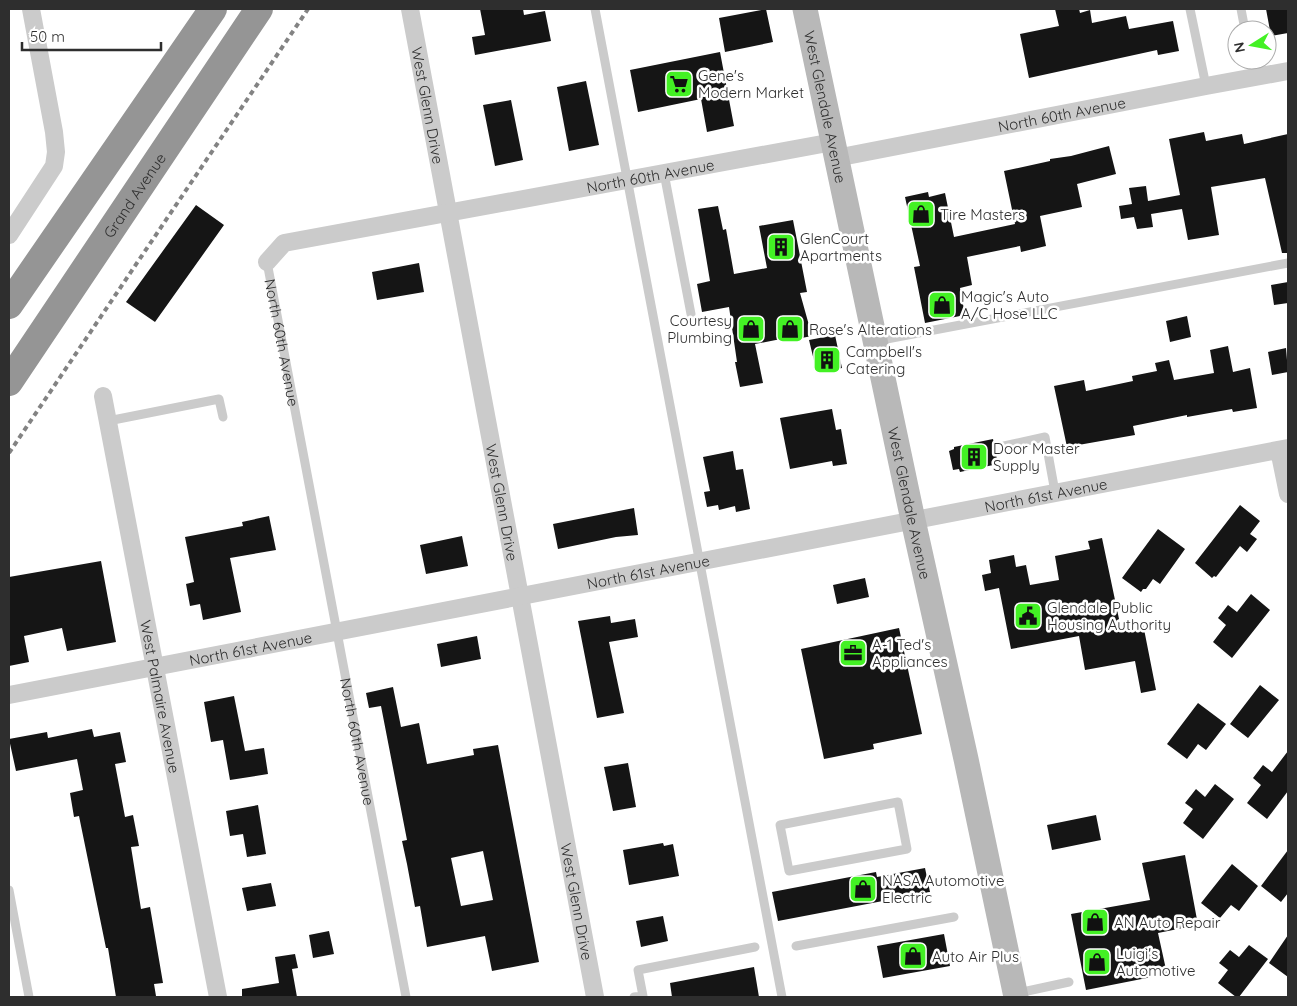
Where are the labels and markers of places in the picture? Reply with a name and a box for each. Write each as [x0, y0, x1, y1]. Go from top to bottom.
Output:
place label: Gene's Modern Market [698, 66, 804, 102]
supermarket icon: Gene's Modern Market [664, 69, 694, 99]
shop icon: Tire Masters [906, 199, 936, 229]
place label: Tire Masters [940, 205, 1025, 224]
place label: GlenCourt Apartments [800, 229, 882, 265]
building icon: GlenCourt Apartments [766, 232, 796, 262]
place label: Magic's Auto A/C Hose LLC [961, 287, 1058, 323]
shop icon: Magic's Auto A/C Hose LLC [927, 290, 957, 320]
place label: Courtesy Plumbing [667, 311, 732, 347]
shop icon: Courtesy Plumbing [736, 314, 766, 344]
shop icon: Rose's Alterations [775, 314, 805, 344]
place label: Rose's Alterations [809, 320, 932, 339]
place label: Campbell's Catering [846, 342, 922, 378]
building icon: Campbell's Catering [812, 345, 842, 375]
place label: Door Master Supply [993, 439, 1080, 475]
building icon: Door Master Supply [959, 442, 989, 472]
place label: Glendale Public Housing Authority [1047, 598, 1171, 634]
public building icon: Glendale Public Housing Authority [1013, 601, 1043, 631]
place label: A-1 Ted's Appliances [872, 635, 948, 671]
office icon: A-1 Ted's Appliances [838, 638, 868, 668]
place label: NASA Automotive Electric [882, 871, 1004, 907]
shop icon: NASA Automotive Electric [848, 874, 878, 904]
shop icon: AN Auto Repair [1080, 907, 1110, 937]
place label: AN Auto Repair [1114, 913, 1221, 932]
shop icon: Auto Air Plus [898, 941, 928, 971]
place label: Luigi's Automotive [1116, 944, 1196, 980]
place label: Auto Air Plus [932, 947, 1019, 966]
shop icon: Luigi's Automotive [1082, 947, 1112, 977]

